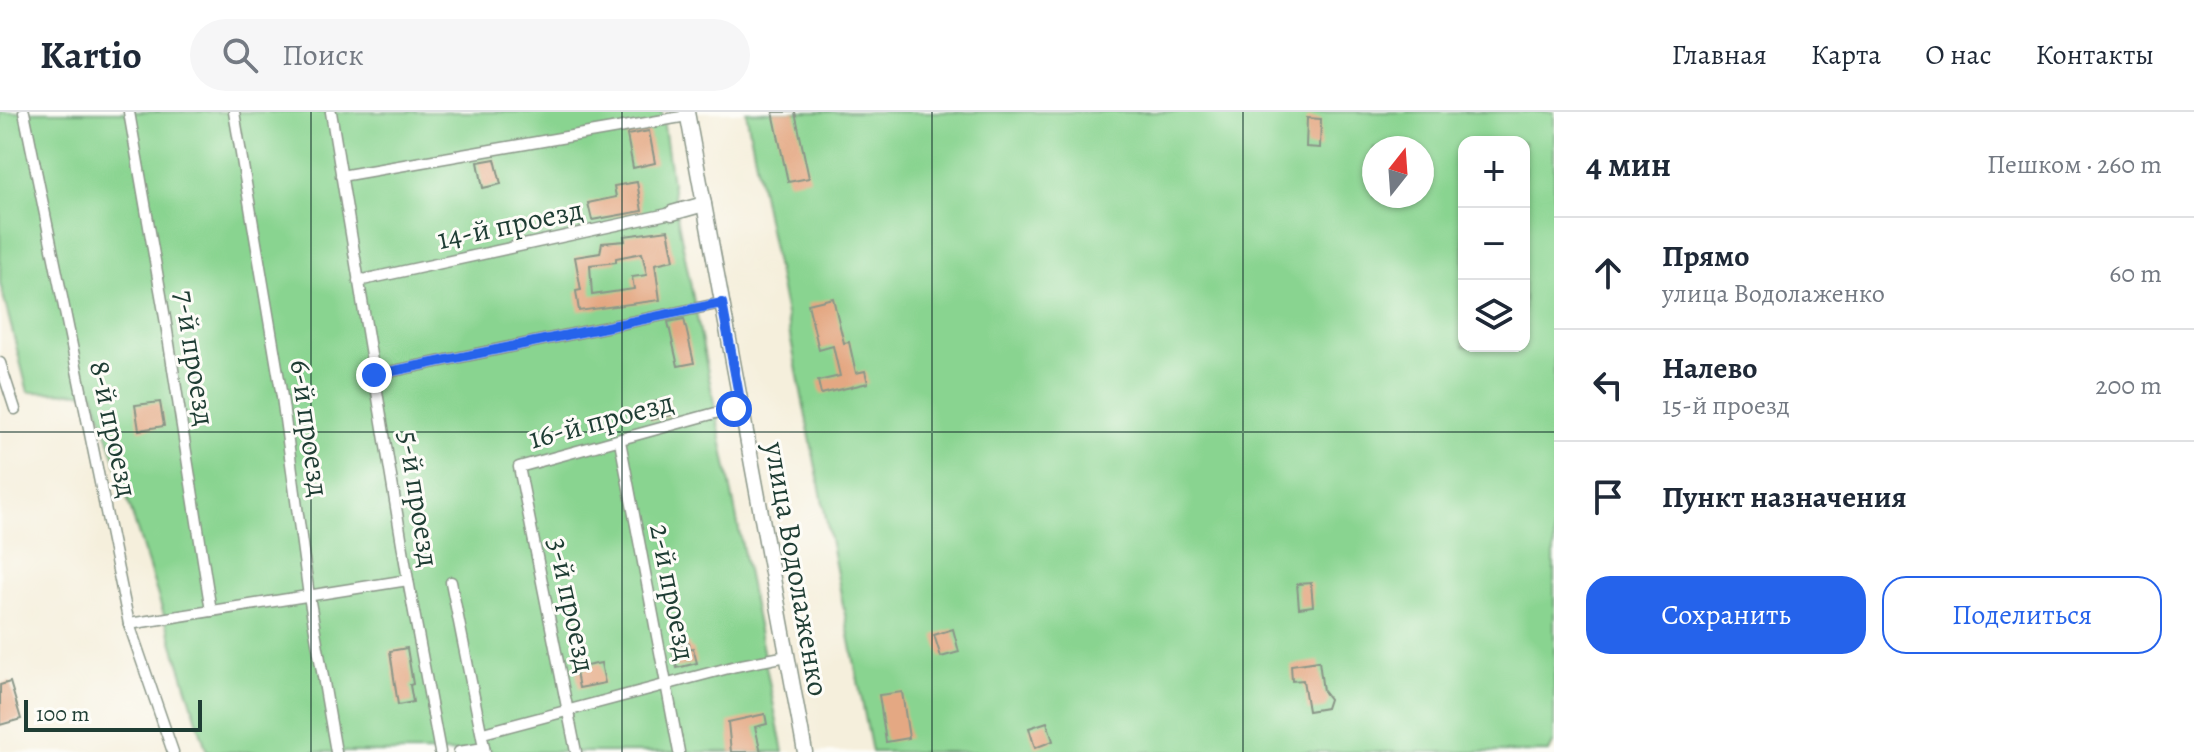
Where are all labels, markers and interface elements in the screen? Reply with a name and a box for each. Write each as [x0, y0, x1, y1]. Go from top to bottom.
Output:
search box [190, 19, 750, 91]
text: Kartio [40, 29, 142, 81]
icon: search [218, 33, 262, 77]
text: Поиск [282, 35, 364, 75]
text: Главная [1671, 36, 1767, 74]
text: Карта [1811, 36, 1881, 74]
text: О нас [1925, 36, 1992, 74]
text: Контакты [2036, 36, 2154, 74]
north arrow [1362, 136, 1434, 208]
map controls [1458, 136, 1530, 352]
button: + [1458, 136, 1530, 208]
text: 4 мин [1586, 141, 1671, 188]
text: Пешком · 260 m [1987, 147, 2162, 182]
street label: 14-й проезд [433, 189, 587, 259]
button: − [1458, 208, 1530, 280]
text: Прямо [1662, 236, 1749, 276]
icon: ahead [1586, 251, 1630, 295]
text: 60 m [2109, 256, 2162, 291]
text: улица Водолаженко [1662, 276, 1885, 311]
button: layers [1458, 280, 1530, 352]
street label: 7-й проезд [165, 287, 225, 429]
text: Налево [1662, 348, 1757, 388]
street label: 8-й проезд [80, 357, 148, 501]
street label: 6-й проезд [281, 357, 339, 499]
route end [356, 357, 392, 393]
icon: left [1586, 363, 1630, 407]
text: 200 m [2095, 368, 2162, 403]
street label: 16-й проезд [524, 381, 678, 459]
text: 15-й проезд [1662, 388, 1790, 423]
route start [716, 391, 752, 427]
street label: 5-й проезд [389, 428, 449, 570]
street label: улица Водолаженко [755, 438, 839, 699]
icon: arrive [1586, 475, 1630, 519]
text: Пункт назначения [1662, 477, 1907, 517]
street label: 2-й проезд [640, 520, 706, 664]
street label: 3-й проезд [538, 534, 606, 676]
button: Сохранить [1586, 576, 1866, 654]
button: Поделиться [1882, 576, 2162, 654]
scale bar [24, 696, 202, 732]
text: 100 m [36, 699, 90, 729]

